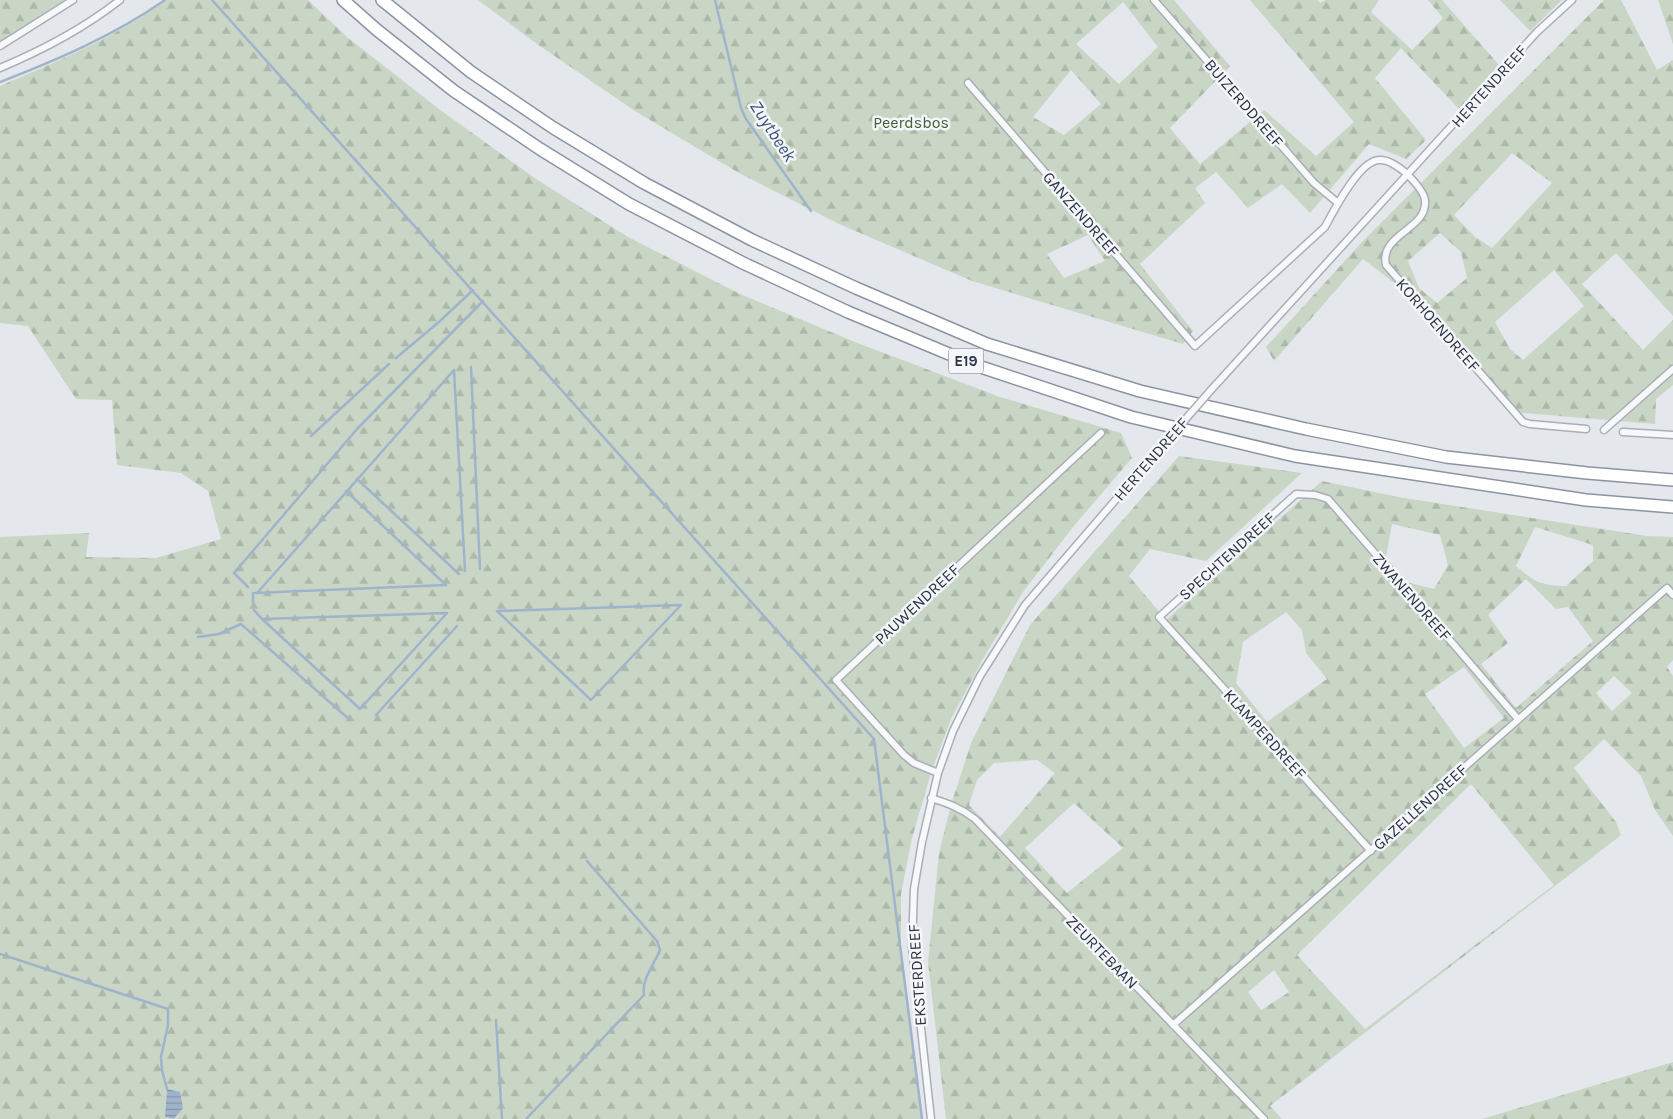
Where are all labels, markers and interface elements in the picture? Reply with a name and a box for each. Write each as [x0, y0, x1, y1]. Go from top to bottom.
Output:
street label: HERTENDREEF [1447, 41, 1531, 131]
street label: BUIZERDDREEF [1201, 55, 1287, 151]
water label: Zuytbeek [745, 96, 801, 166]
park label: Peerdsbos [873, 113, 949, 132]
street label: GANZENDREEF [1039, 168, 1123, 260]
street label: KORHOENDREEF [1392, 274, 1484, 376]
road number: E19 [948, 348, 984, 374]
street label: HERTENDREEF [1110, 413, 1192, 505]
street label: SPECHTENDREEF [1175, 508, 1279, 604]
street label: ZWANENDREEF [1369, 549, 1455, 645]
street label: PAUWENDREEF [871, 560, 963, 648]
street label: KLAMPERDREEF [1220, 685, 1310, 783]
street label: GAZELLENDREEF [1369, 760, 1471, 854]
street label: ZEURTEBAAN [1062, 911, 1142, 993]
street label: EKSTERDREEF [904, 924, 930, 1026]

